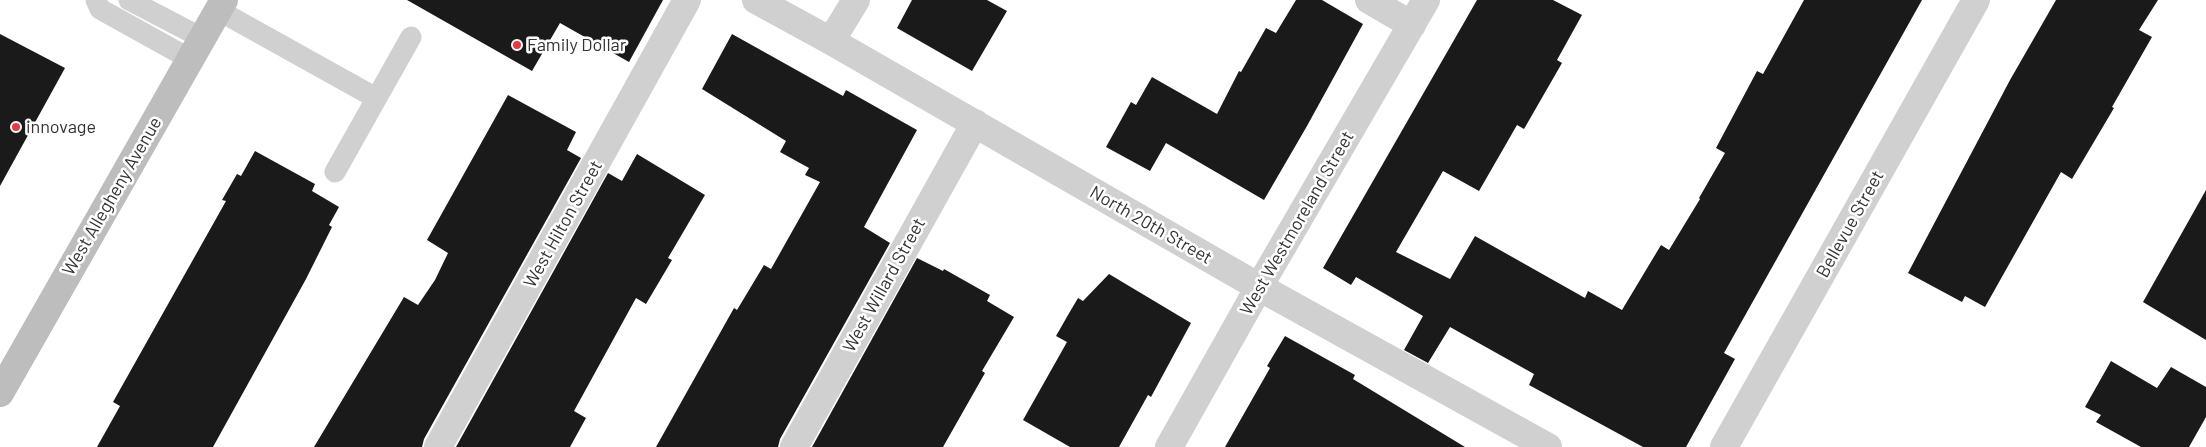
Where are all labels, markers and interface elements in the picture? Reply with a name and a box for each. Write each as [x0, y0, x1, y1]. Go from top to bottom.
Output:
place label: Family Dollar [527, 34, 626, 56]
marker: Family Dollar [511, 39, 523, 51]
street label: West Allegheny Avenue [58, 113, 166, 279]
place label: innovage [26, 116, 96, 138]
marker: innovage [10, 121, 22, 133]
street label: West Westmoreland Street [1235, 127, 1359, 319]
street label: West Hilton Street [519, 157, 607, 291]
street label: Bellevue Street [1812, 167, 1888, 281]
street label: North 20th Street [1086, 181, 1216, 269]
street label: West Willard Street [838, 214, 930, 356]

